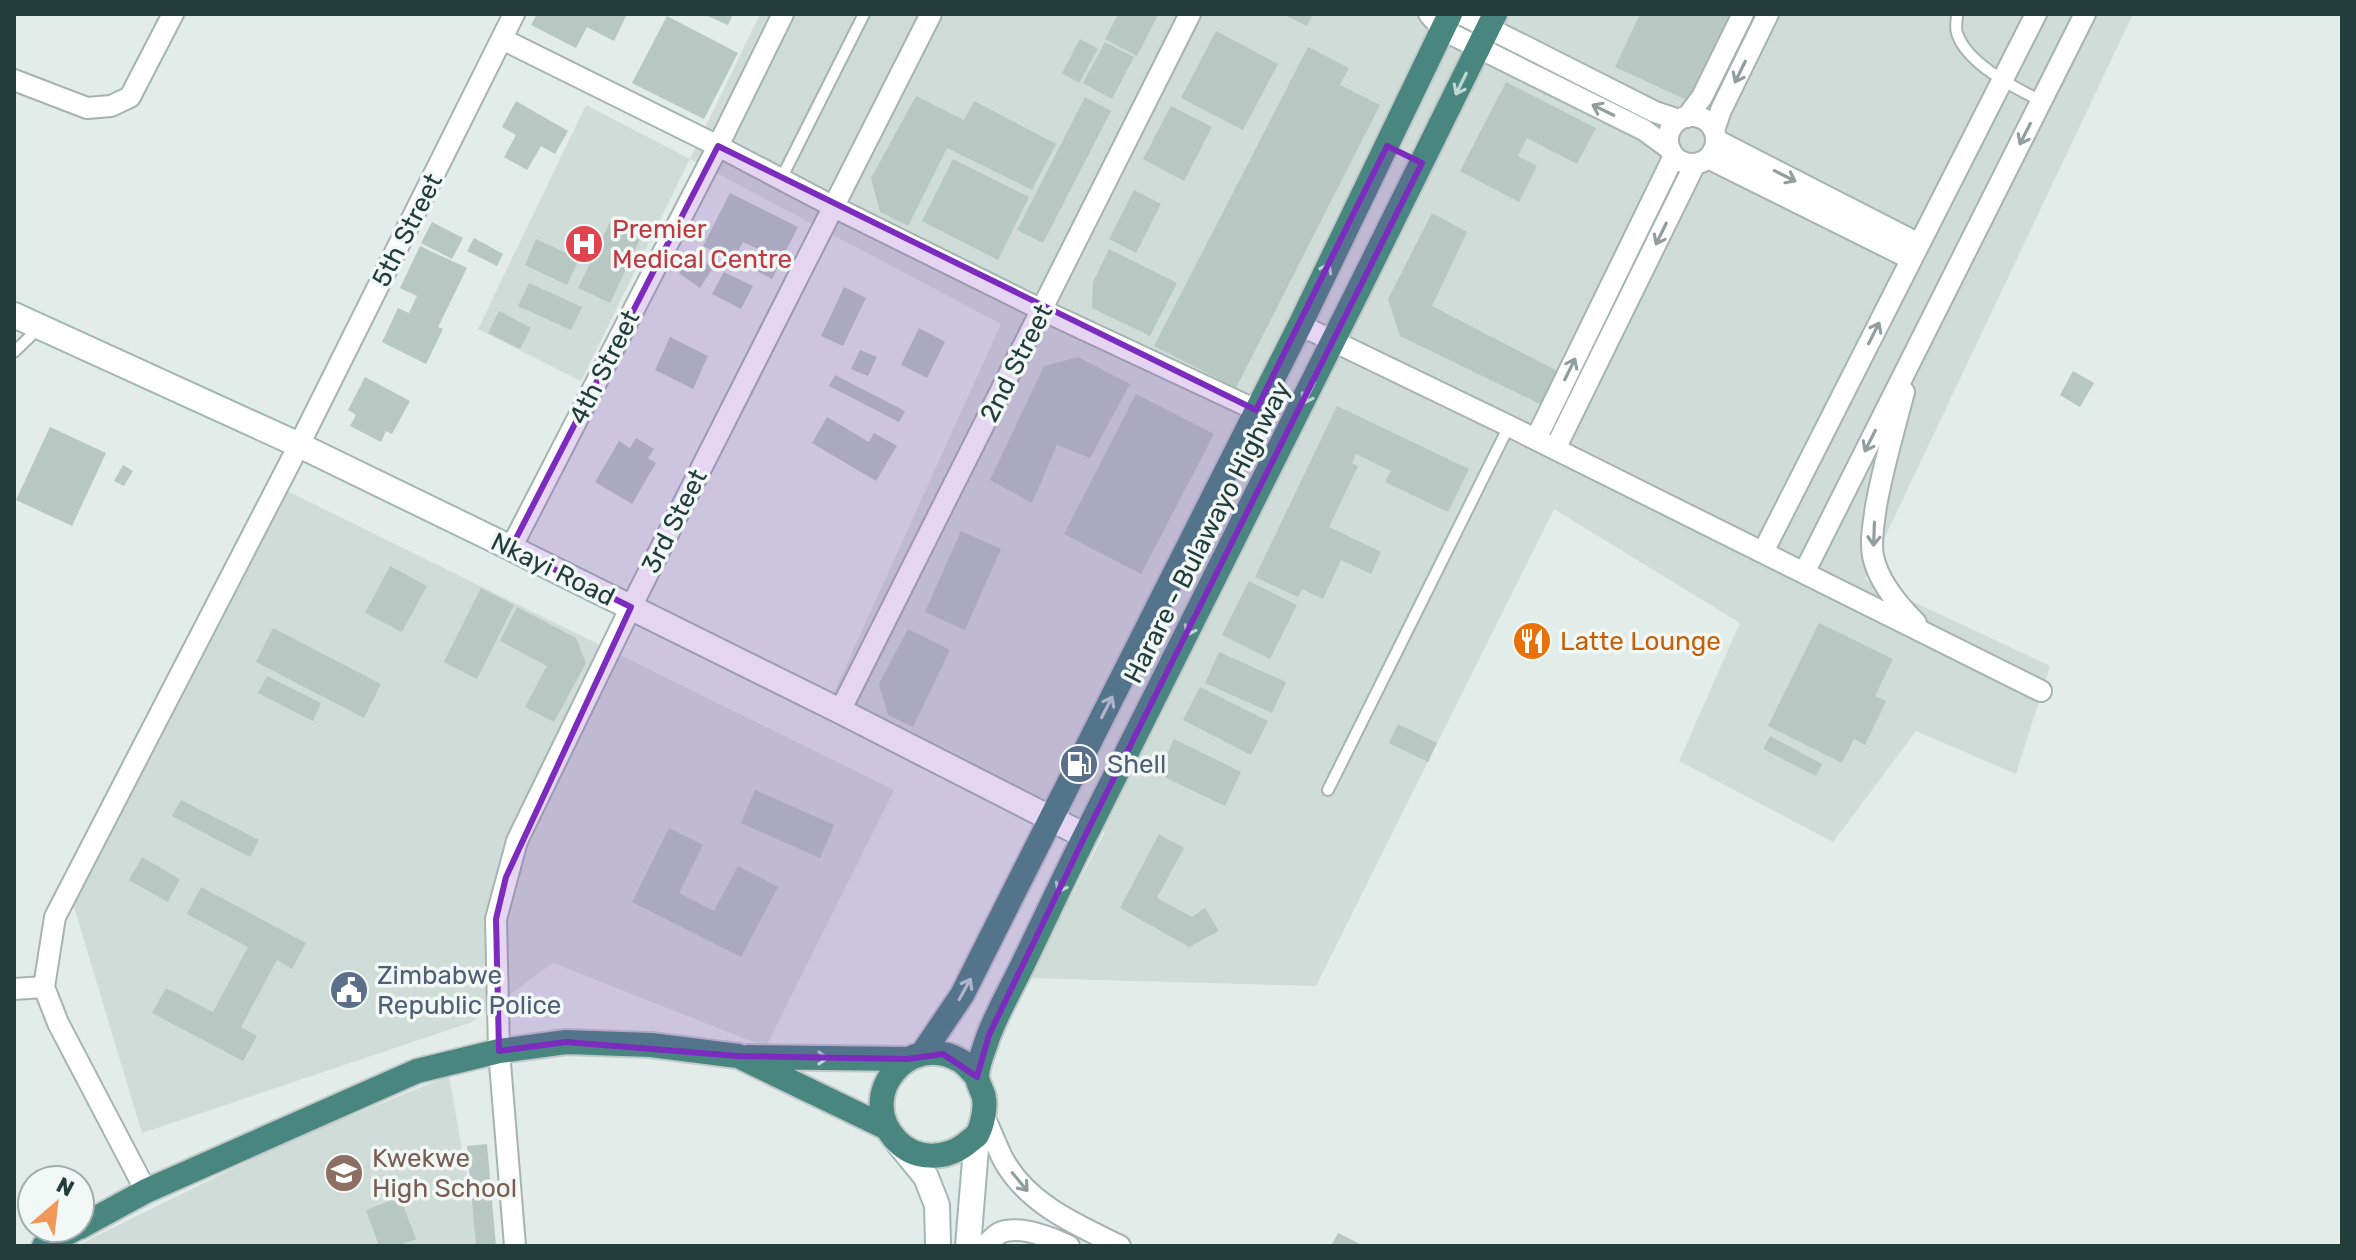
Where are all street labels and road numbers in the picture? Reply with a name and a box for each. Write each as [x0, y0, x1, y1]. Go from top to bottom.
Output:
street label: 5th Street [366, 168, 449, 292]
street label: 2nd Street [974, 299, 1059, 427]
street label: 4th Street [563, 305, 646, 429]
street label: Harare - Bulawayo Highway [1118, 376, 1297, 688]
street label: 3rd Steet [635, 464, 714, 578]
street label: Nkayi Road [486, 526, 620, 613]

